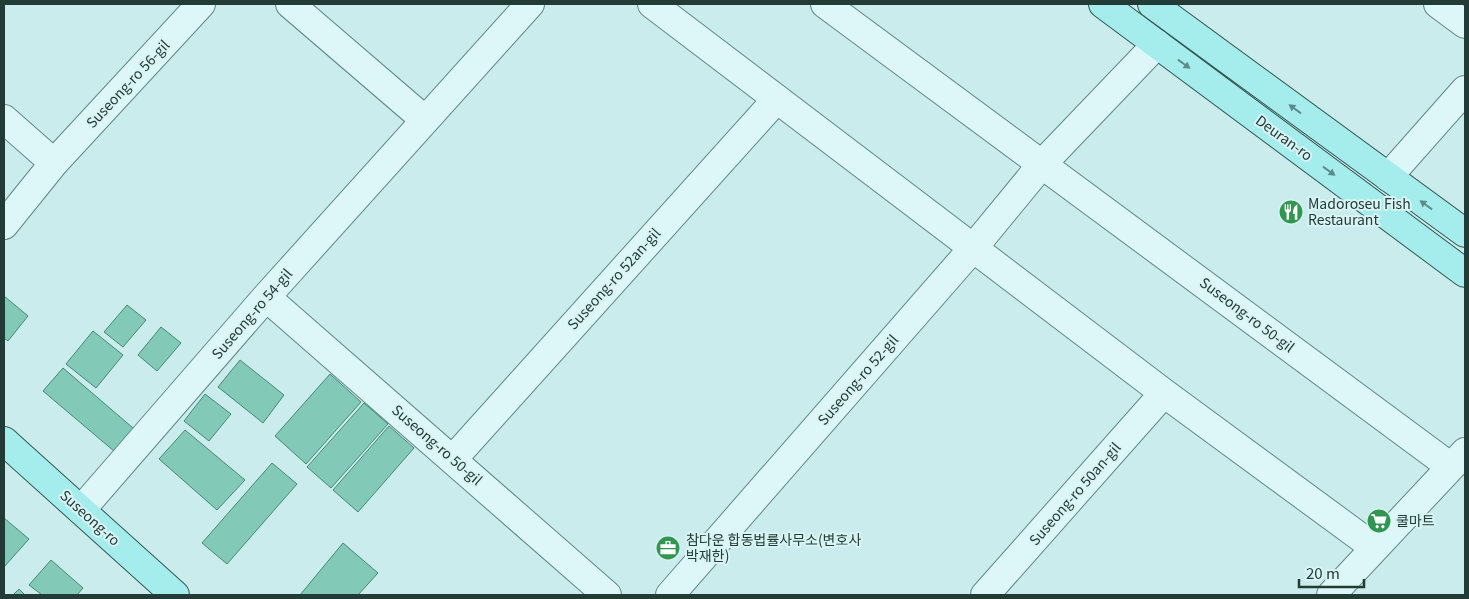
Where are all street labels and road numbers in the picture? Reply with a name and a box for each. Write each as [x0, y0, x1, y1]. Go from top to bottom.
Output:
street label: Suseong-ro 56-gil [81, 35, 173, 132]
street label: Deuran-ro [1252, 110, 1317, 165]
street label: Suseong-ro 52an-gil [562, 223, 664, 333]
street label: Suseong-ro 54-gil [206, 264, 296, 363]
street label: Suseong-ro 50-gil [1196, 272, 1299, 356]
street label: Suseong-ro 52-gil [812, 330, 902, 429]
street label: Suseong-ro 50-gil [388, 399, 487, 489]
street label: Suseong-ro 50an-gil [1024, 438, 1125, 549]
street label: Suseong-ro [56, 485, 125, 550]

